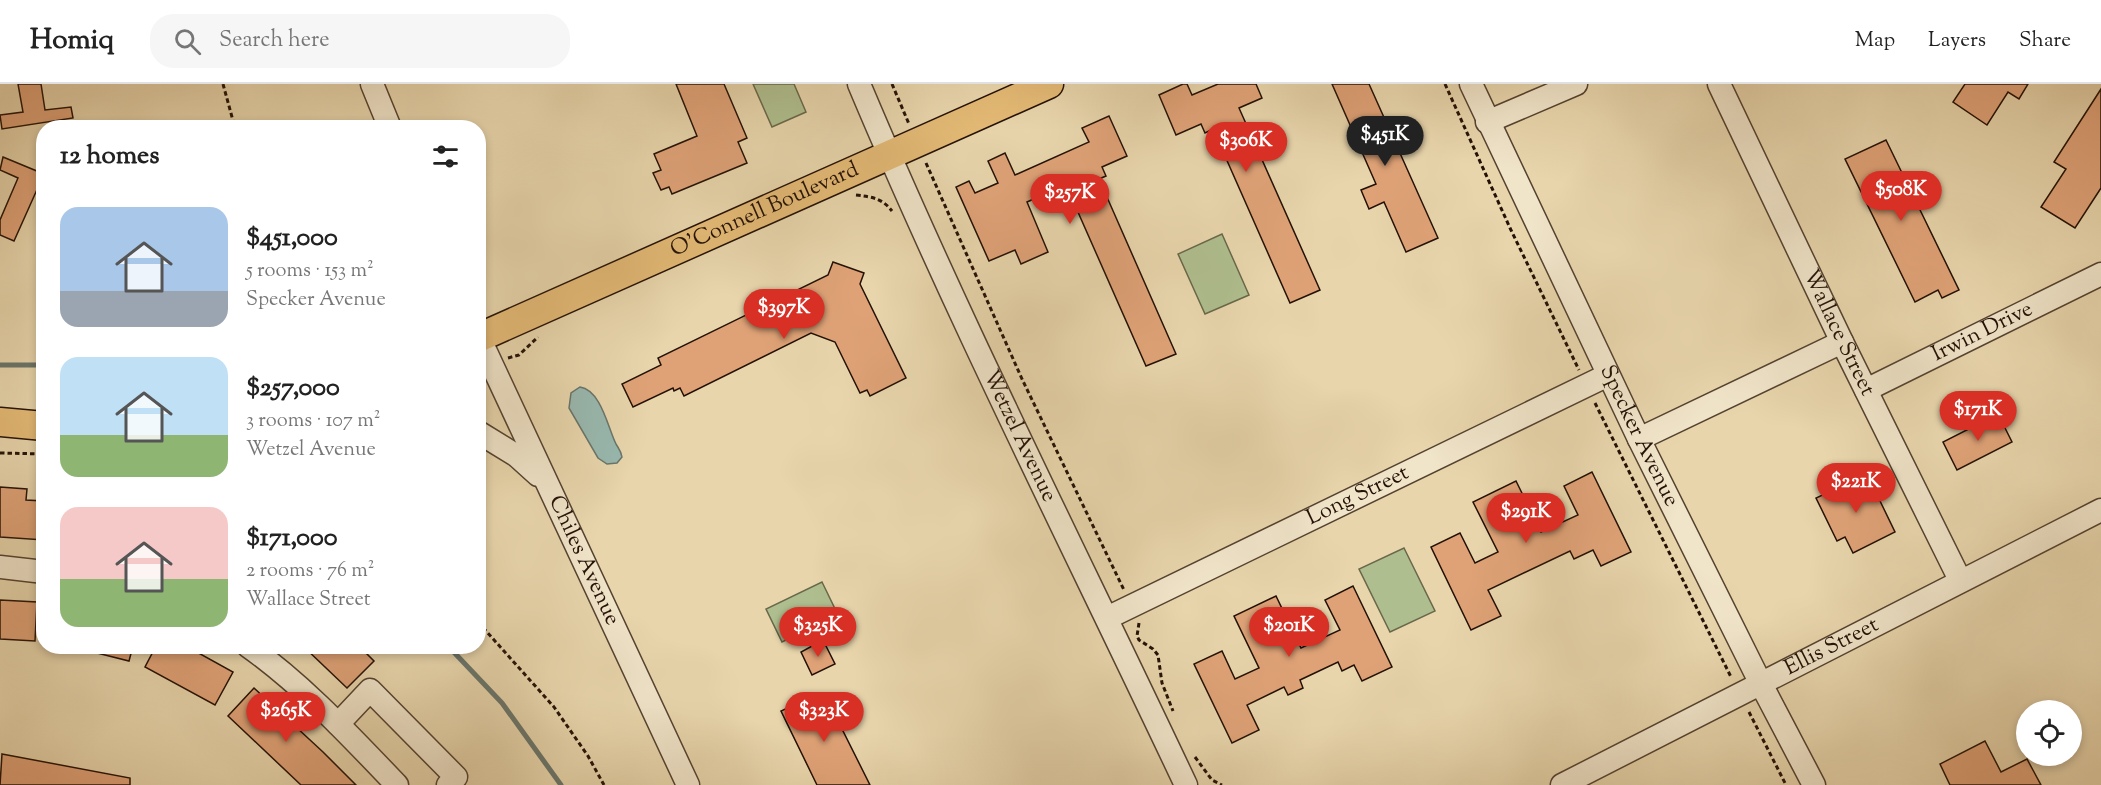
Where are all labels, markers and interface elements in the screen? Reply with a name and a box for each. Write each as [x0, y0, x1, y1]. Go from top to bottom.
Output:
search box [150, 14, 570, 68]
text: Homiq [30, 21, 114, 61]
icon: search [171, 25, 204, 58]
text: Search here [219, 25, 329, 57]
text: Map [1855, 26, 1895, 56]
text: Layers [1928, 26, 1986, 56]
text: Share [2019, 26, 2071, 56]
pin: $451K [1343, 116, 1427, 167]
text: $451K [1361, 121, 1409, 150]
pin: $306K [1204, 122, 1288, 173]
text: $306K [1219, 127, 1273, 156]
text: 12 homes [60, 138, 159, 175]
icon: filters [429, 140, 462, 173]
street label: O'Connell Boulevard [666, 154, 864, 266]
pin: $508K [1859, 171, 1943, 222]
pin: $257K [1028, 174, 1112, 225]
text: $508K [1875, 176, 1927, 205]
text: $257K [1044, 179, 1096, 208]
text: $451,000 [246, 220, 338, 257]
icon: home [108, 231, 180, 303]
text: 5 rooms · 153 m² [246, 257, 374, 286]
street label: Wallace Street [1794, 264, 1883, 402]
text: Specker Avenue [246, 286, 386, 315]
pin: $397K [742, 289, 826, 340]
text: $397K [758, 294, 810, 323]
street label: Irwin Drive [1927, 294, 2038, 371]
street label: Specker Avenue [1590, 360, 1686, 513]
street label: Wetzel Avenue [974, 365, 1064, 508]
text: $257,000 [246, 370, 340, 407]
icon: home [108, 381, 180, 453]
pin: $171K [1936, 391, 2020, 442]
text: $171K [1954, 396, 2002, 425]
text: 3 rooms · 107 m² [246, 407, 380, 436]
text: Wetzel Avenue [246, 436, 376, 465]
street label: Long Street [1301, 458, 1415, 535]
pin: $221K [1814, 463, 1898, 514]
text: $221K [1831, 468, 1881, 497]
street label: Chiles Avenue [539, 490, 627, 631]
pin: $291K [1484, 493, 1568, 544]
text: $291K [1500, 498, 1552, 527]
text: $171,000 [246, 520, 338, 557]
icon: home [108, 531, 180, 603]
text: 2 rooms · 76 m² [246, 557, 374, 586]
text: Wallace Street [246, 586, 371, 615]
pin: $325K [776, 607, 860, 658]
pin: $201K [1247, 607, 1331, 658]
street label: Ellis Street [1779, 610, 1885, 685]
text: $325K [793, 612, 843, 641]
text: $201K [1263, 612, 1315, 641]
pin: $265K [244, 692, 328, 743]
pin: $323K [782, 692, 866, 743]
text: $265K [260, 697, 312, 726]
text: $323K [799, 697, 849, 726]
map controls [2016, 700, 2082, 766]
button: locate [2016, 700, 2082, 766]

